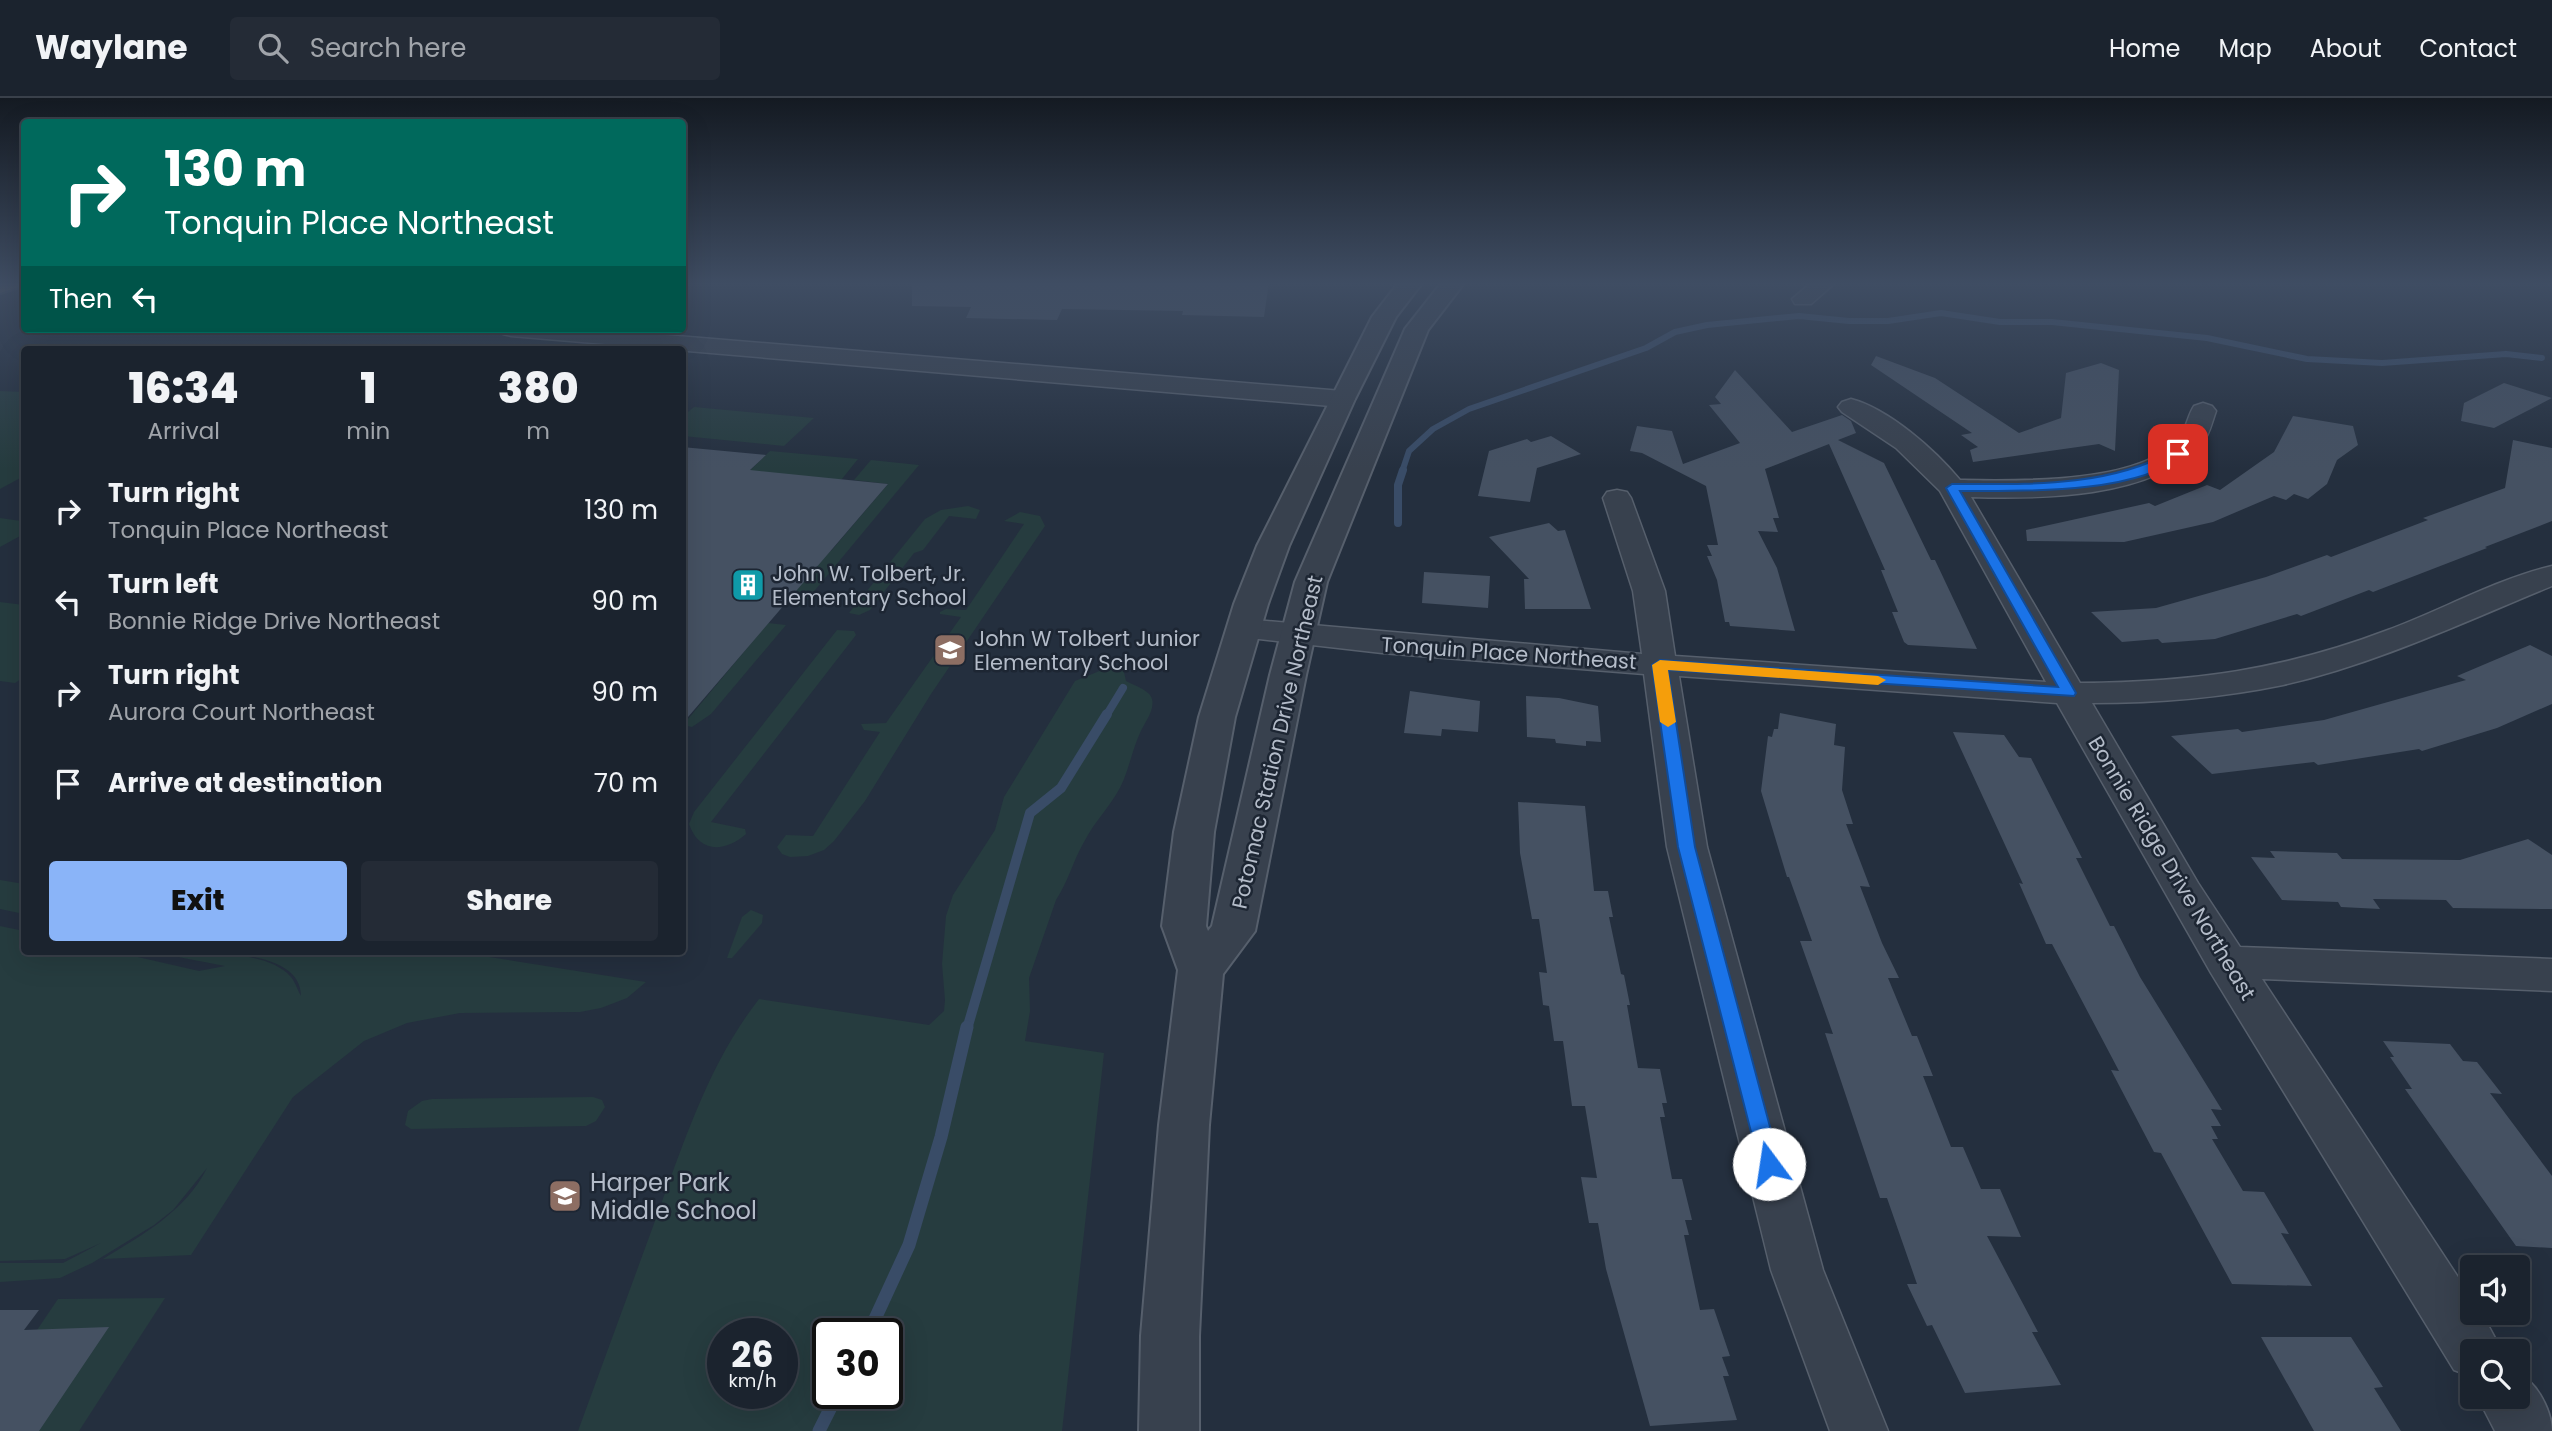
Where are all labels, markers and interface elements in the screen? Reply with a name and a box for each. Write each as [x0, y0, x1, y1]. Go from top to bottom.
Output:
search box [230, 17, 720, 80]
text: Waylane [35, 24, 188, 71]
icon: search [254, 29, 292, 67]
text: Search here [310, 30, 466, 66]
text: Home [2109, 32, 2181, 65]
text: Map [2219, 32, 2272, 65]
text: About [2310, 32, 2381, 65]
text: Contact [2419, 32, 2517, 65]
text: 130 m [164, 135, 306, 203]
icon: right [49, 147, 140, 238]
text: Tonquin Place Northeast [164, 200, 554, 245]
icon: left [126, 280, 164, 318]
text: Then [49, 281, 112, 317]
text: 16:34 [129, 359, 239, 418]
text: 1 [360, 359, 376, 418]
text: 380 [498, 359, 578, 418]
text: Arrival [147, 415, 220, 447]
text: min [346, 415, 390, 447]
text: m [526, 415, 550, 447]
pin [2148, 424, 2208, 484]
icon: arrive [2159, 435, 2197, 473]
text: Turn right [108, 475, 240, 511]
icon: right [49, 492, 87, 530]
text: 130 m [584, 492, 658, 528]
text: Tonquin Place Northeast [108, 514, 388, 546]
place label: John W. Tolbert, Jr. Elementary School [772, 559, 967, 612]
text: Turn left [108, 566, 219, 602]
building icon: John W. Tolbert, Jr. Elementary School [729, 566, 767, 604]
street label: Potomac Station Drive Northeast [1224, 572, 1330, 912]
icon: left [49, 583, 87, 621]
text: 90 m [592, 583, 658, 619]
text: Bonnie Ridge Drive Northeast [108, 605, 440, 637]
place label: John W Tolbert Junior Elementary School [974, 624, 1200, 677]
street label: Tonquin Place Northeast [1380, 630, 1638, 676]
school or university icon: John W Tolbert Junior Elementary School [931, 631, 969, 669]
text: Turn right [108, 657, 240, 693]
icon: right [49, 674, 87, 712]
text: 90 m [592, 674, 658, 710]
text: Aurora Court Northeast [108, 696, 375, 728]
street label: Bonnie Ridge Drive Northeast [2082, 731, 2262, 1005]
icon: arrive [49, 765, 87, 803]
text: Arrive at destination [108, 765, 383, 801]
text: 70 m [594, 765, 658, 801]
button: Exit [49, 861, 347, 941]
button: Share [361, 861, 658, 941]
position arrow [1732, 1127, 1806, 1201]
place label: Harper Park Middle School [590, 1166, 757, 1227]
school or university icon: Harper Park Middle School [546, 1177, 584, 1215]
map controls [2460, 1255, 2530, 1409]
button: sound [2460, 1255, 2530, 1325]
speed limit sign: 30 [812, 1318, 903, 1409]
text: 26 [731, 1330, 774, 1379]
button: search [2460, 1339, 2530, 1409]
text: km/h [729, 1368, 776, 1393]

